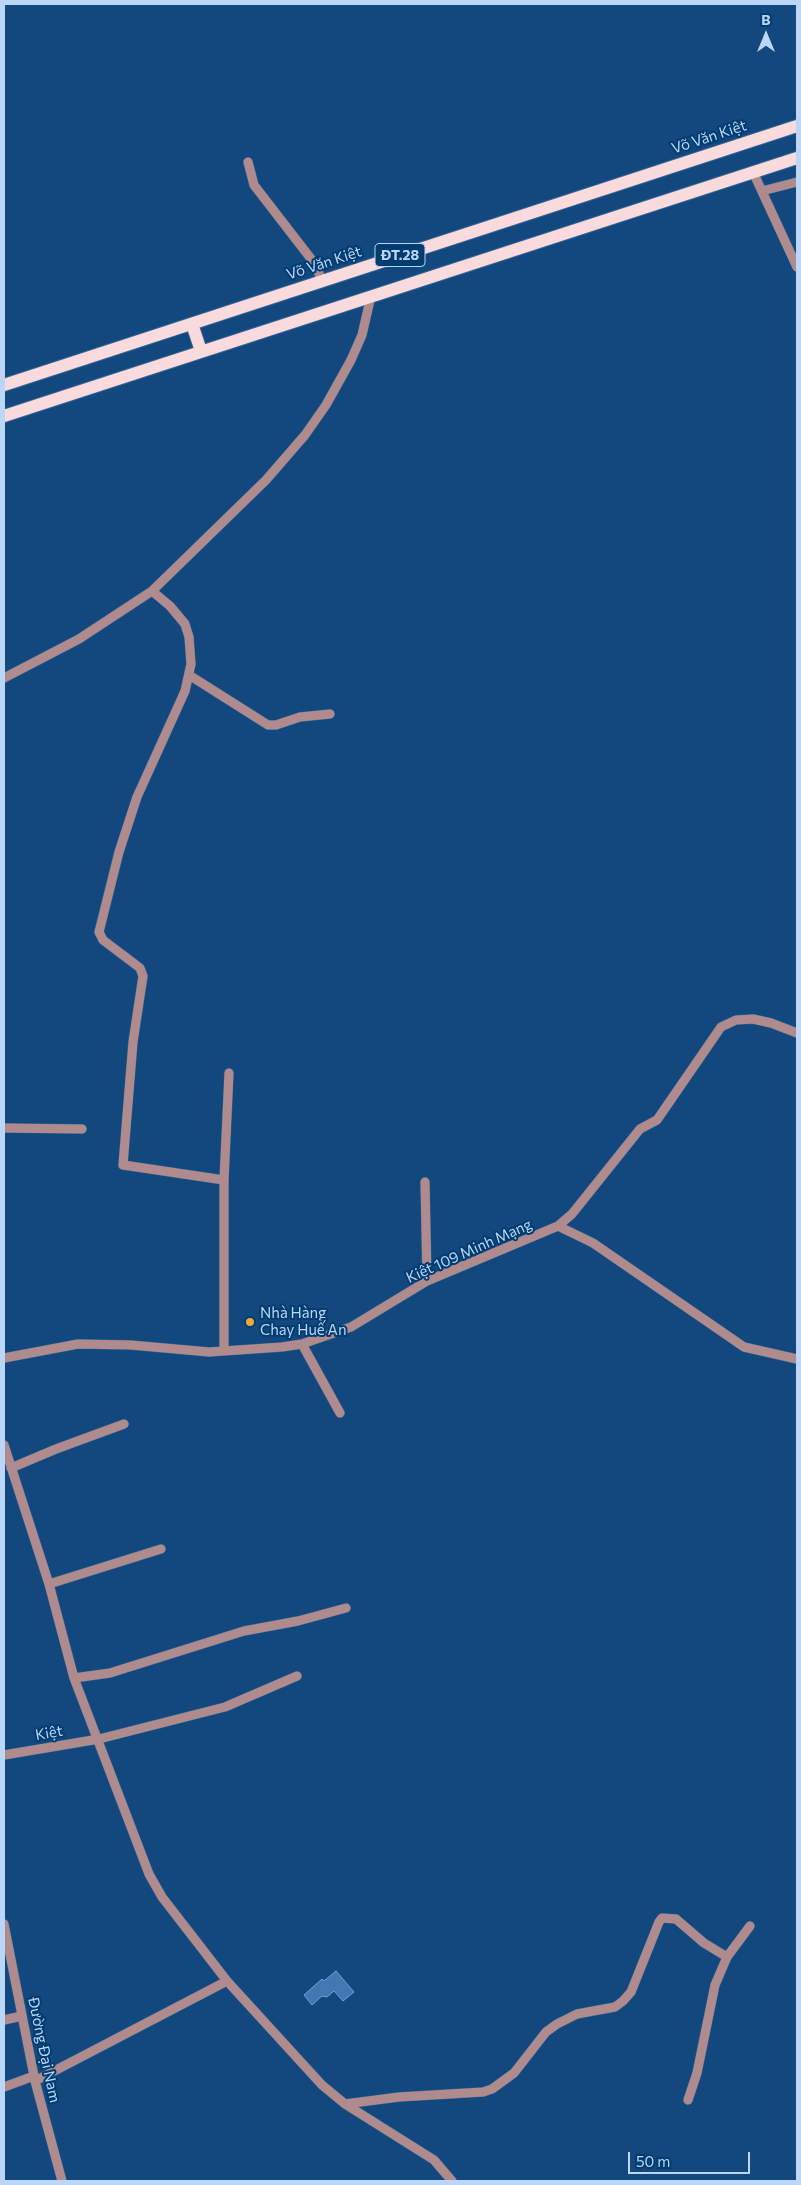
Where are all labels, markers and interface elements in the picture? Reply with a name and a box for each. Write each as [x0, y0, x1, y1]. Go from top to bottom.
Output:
north arrow [741, 10, 791, 60]
text: B [761, 11, 771, 28]
street label: Võ Văn Kiệt [669, 116, 749, 158]
street label: Võ Văn Kiệt [284, 242, 364, 284]
road number: ĐT.28 [375, 244, 425, 266]
street label: Kiệt 109 Minh Mạng [403, 1215, 535, 1287]
place label: Nhà Hàng Chay Huế An [260, 1304, 347, 1339]
marker: Nhà Hàng Chay Huế An [244, 1316, 256, 1328]
street label: Kiệt [34, 1722, 64, 1744]
street label: Đường Đại Nam [24, 1996, 64, 2104]
scale bar [631, 2142, 754, 2174]
text: 50 m [636, 2152, 670, 2170]

